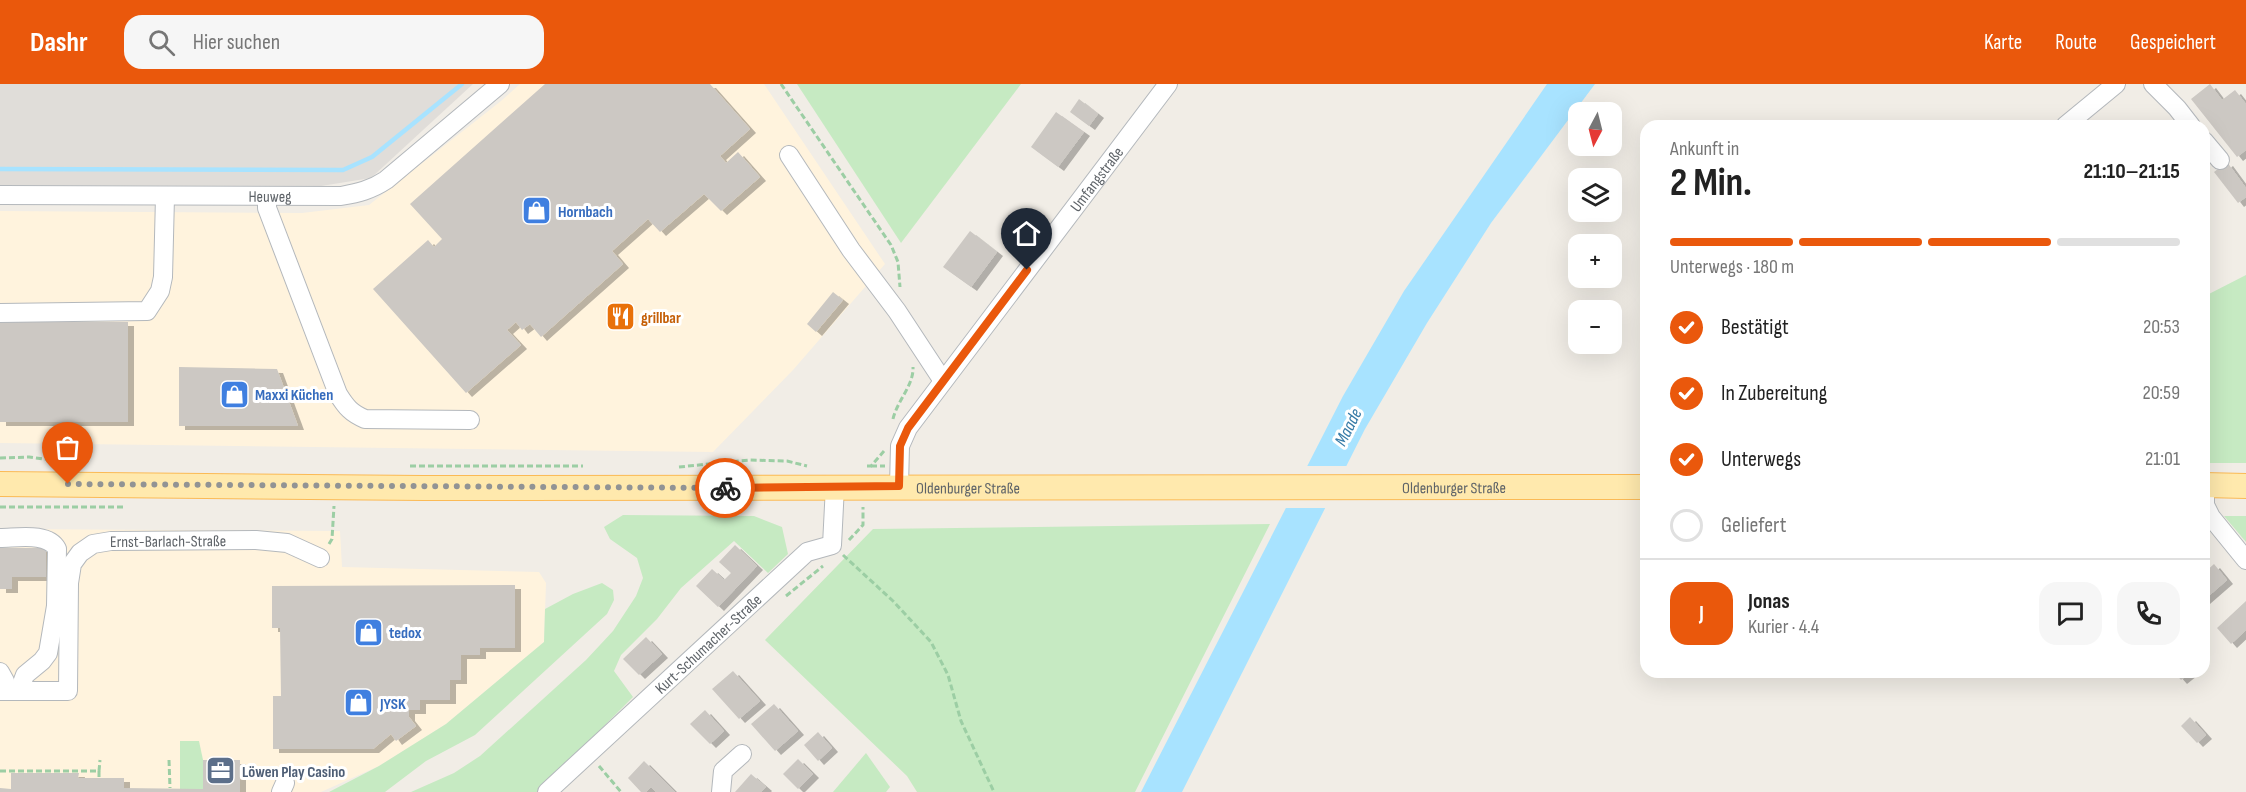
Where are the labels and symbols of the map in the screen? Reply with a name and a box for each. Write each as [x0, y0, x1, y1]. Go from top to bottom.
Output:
north arrow [1568, 102, 1622, 156]
street label: Umfangstraße [1067, 144, 1128, 216]
street label: Heuweg [248, 188, 292, 207]
shop icon: Hornbach [521, 195, 553, 227]
place label: Hornbach [558, 203, 613, 222]
pin [1001, 208, 1052, 270]
restaurant icon: grillbar [604, 301, 636, 333]
place label: grillbar [641, 309, 681, 328]
shop icon: Maxxi Küchen [218, 378, 250, 410]
place label: Maxxi Küchen [255, 386, 333, 405]
water label: Maade [1330, 405, 1367, 450]
pin [42, 422, 93, 484]
courier [695, 458, 755, 518]
street label: Oldenburger Straße [1402, 479, 1506, 498]
street label: Oldenburger Straße [916, 480, 1020, 499]
street label: Ernst-Barlach-Straße [110, 532, 226, 552]
street label: Kurt-Schumacher-Straße [652, 591, 766, 698]
shop icon: tedox [352, 616, 384, 648]
place label: tedox [389, 624, 422, 643]
shop icon: JYSK [343, 687, 375, 719]
place label: JYSK [379, 695, 406, 714]
office icon: Löwen Play Casino [205, 755, 237, 787]
place label: Löwen Play Casino [242, 763, 345, 782]

